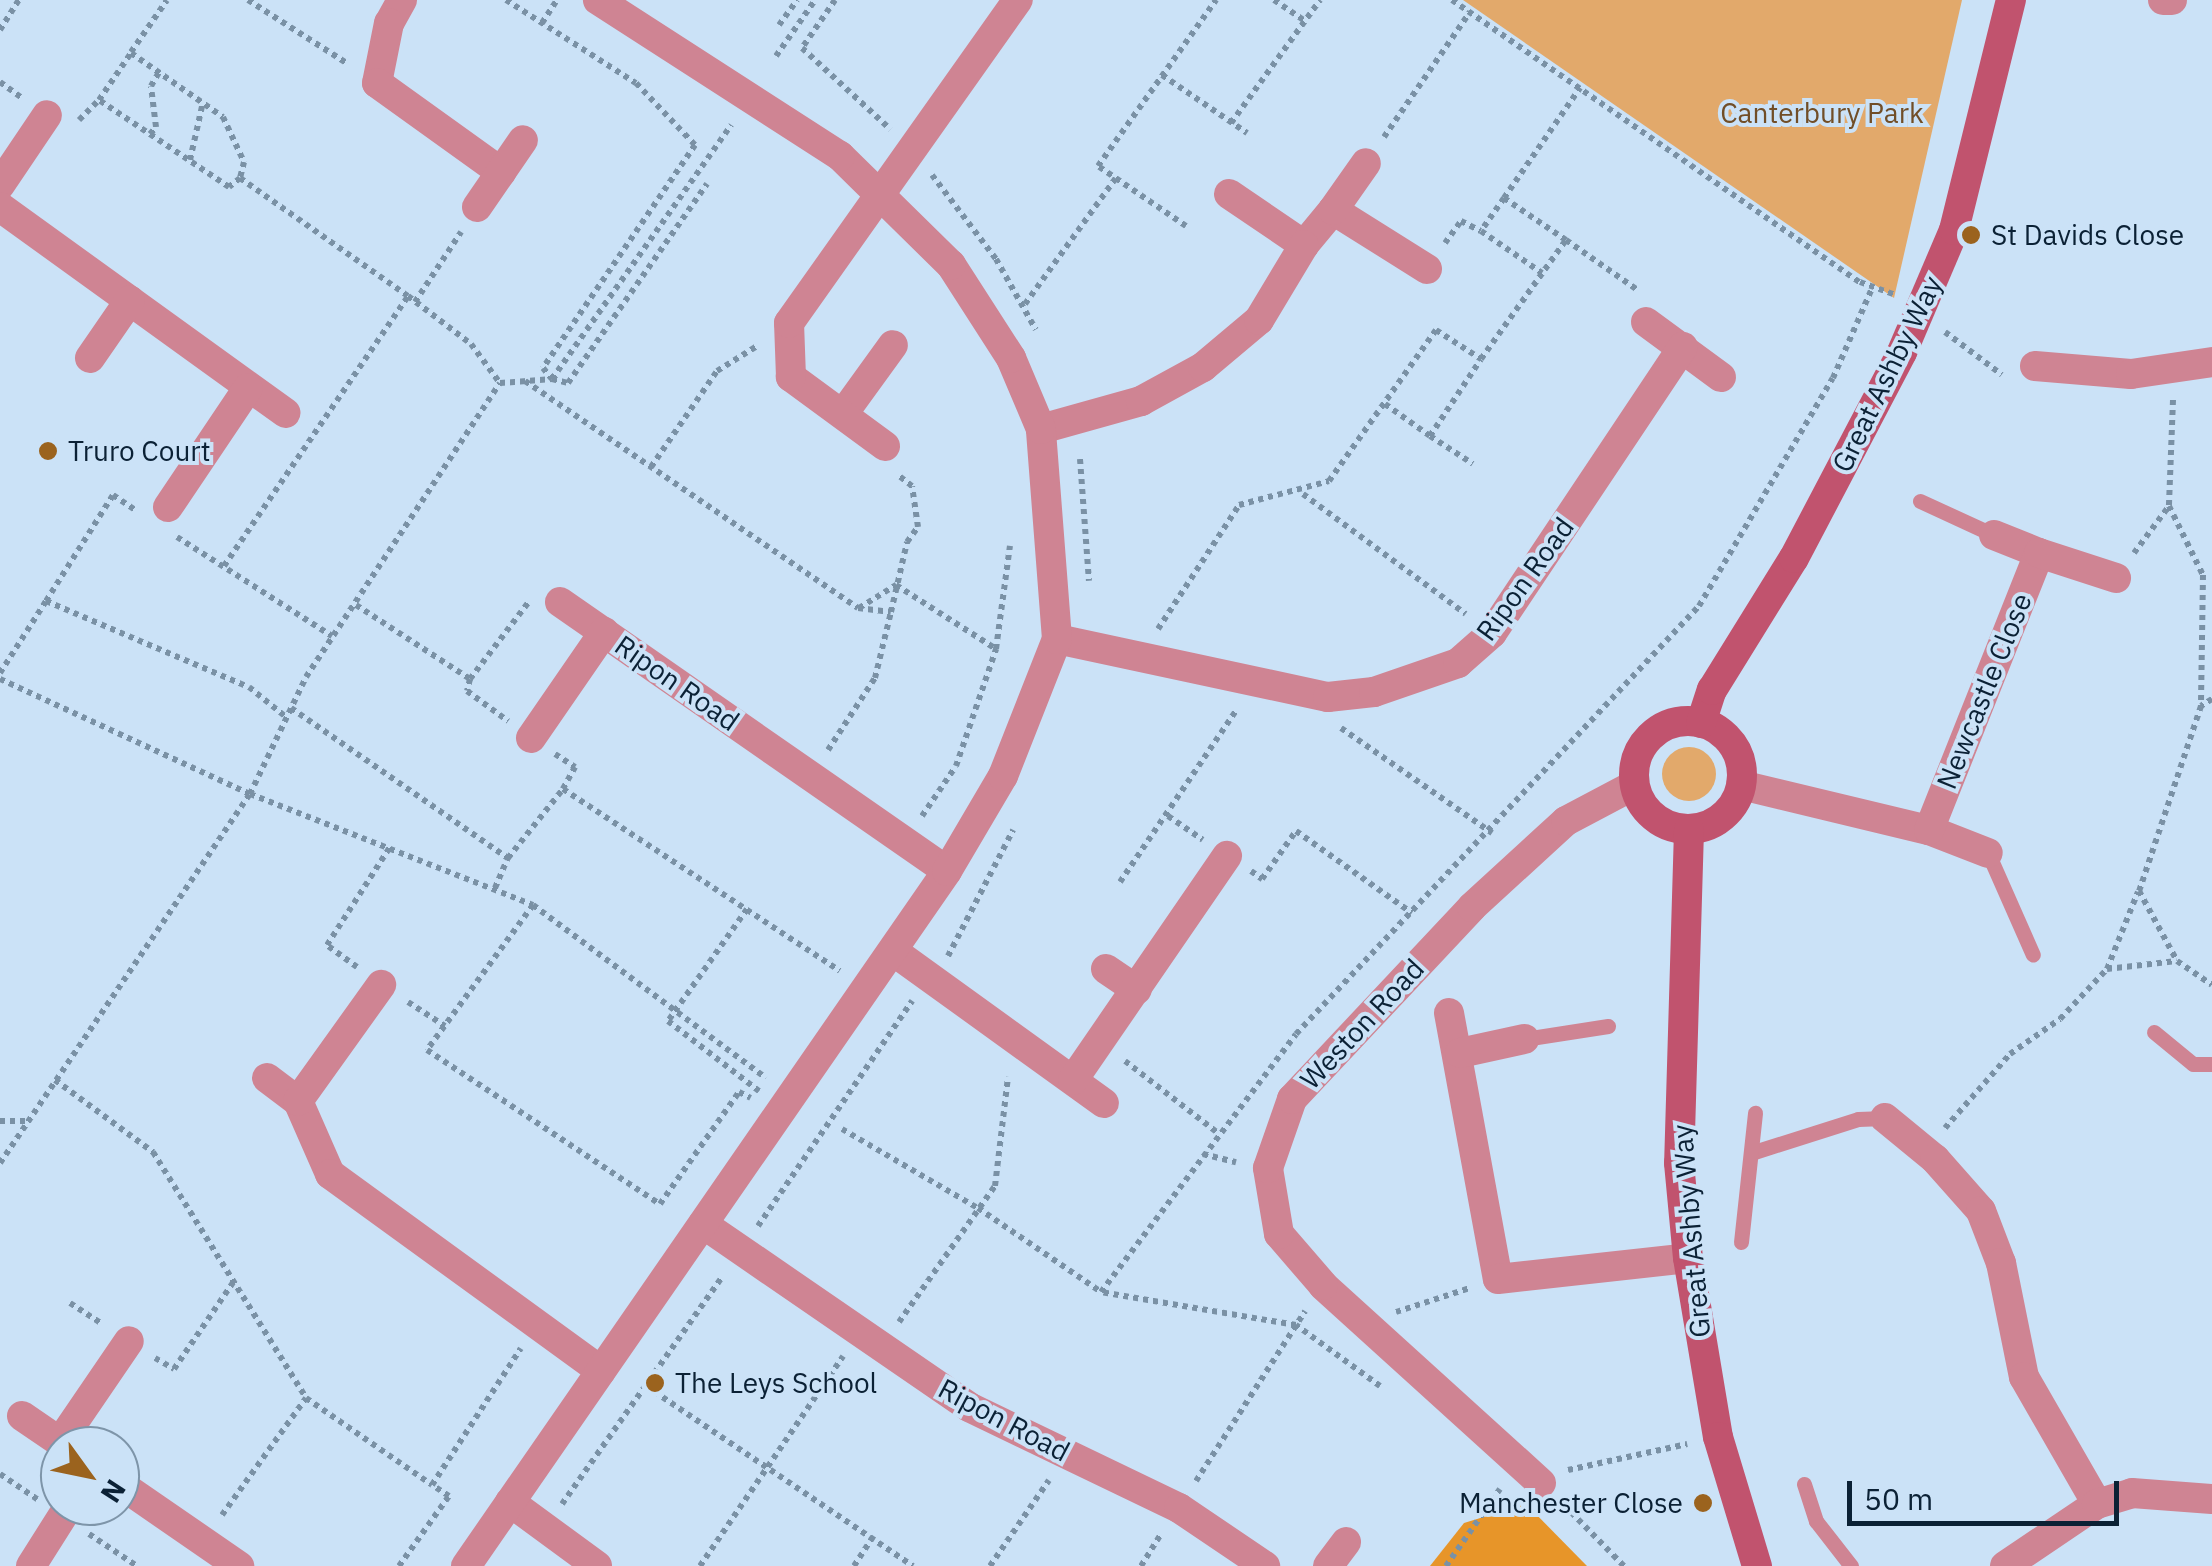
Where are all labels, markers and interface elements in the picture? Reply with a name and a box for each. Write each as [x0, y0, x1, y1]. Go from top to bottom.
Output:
park label: Canterbury Park [1720, 96, 1924, 130]
place label: St Davids Close [1991, 218, 2184, 252]
marker: St Davids Close [1960, 224, 1982, 246]
street label: Great Ashby Way [1825, 270, 1949, 478]
place label: Truro Court [68, 434, 211, 468]
marker: Truro Court [37, 440, 59, 462]
street label: Ripon Road [1469, 511, 1581, 647]
street label: Newcastle Close [1929, 588, 2039, 794]
street label: Ripon Road [608, 628, 746, 738]
street label: Weston Road [1293, 952, 1431, 1096]
street label: Great Ashby Way [1665, 1123, 1717, 1339]
place label: The Leys School [675, 1366, 877, 1400]
street label: Ripon Road [933, 1371, 1075, 1469]
marker: The Leys School [644, 1372, 666, 1394]
north arrow [40, 1426, 140, 1526]
scale bar [1852, 1461, 2124, 1523]
text: N [93, 1473, 135, 1510]
text: 50 m [1864, 1479, 1933, 1518]
place label: Manchester Close [1459, 1486, 1683, 1520]
marker: Manchester Close [1692, 1492, 1714, 1514]

